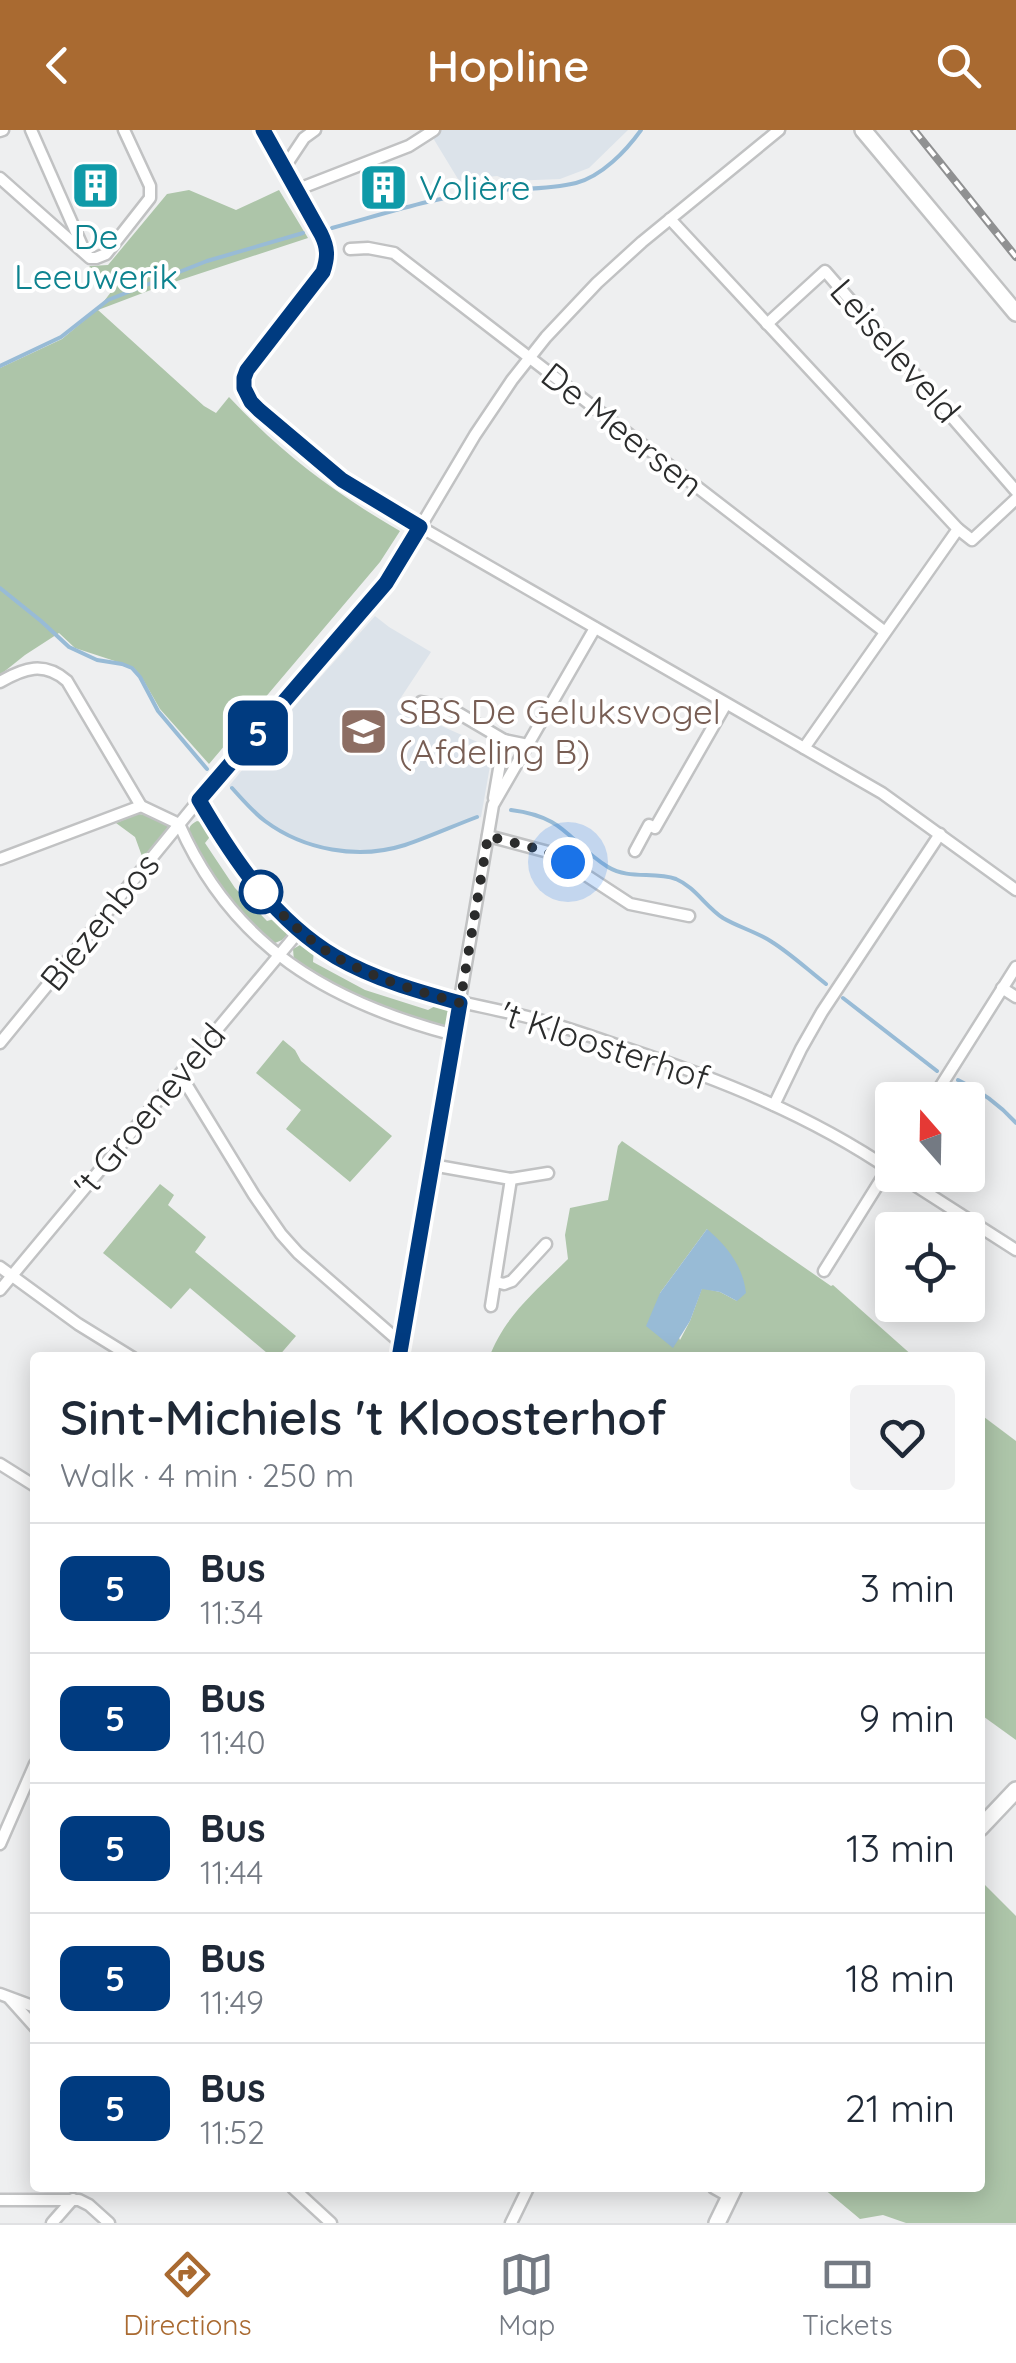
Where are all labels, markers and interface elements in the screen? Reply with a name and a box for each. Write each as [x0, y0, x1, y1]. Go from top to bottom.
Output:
text: Hopline [427, 37, 589, 93]
icon: back [30, 38, 85, 93]
icon: search [931, 38, 986, 93]
building icon: De Leeuwerik [70, 159, 122, 211]
building icon: Volière [358, 162, 410, 214]
place label: Volière [419, 165, 530, 209]
place label: De Leeuwerik [14, 214, 178, 298]
street label: Leiseleveld [821, 269, 970, 431]
street label: De Meersen [533, 352, 712, 506]
place label: SBS De Geluksvogel (Afdeling B) [399, 689, 721, 773]
line badge: 5 [226, 700, 290, 766]
school or university icon: SBS De Geluksvogel (Afdeling B) [338, 706, 390, 758]
text: 5 [248, 711, 268, 755]
your location [543, 837, 593, 887]
street label: Biezenbos [30, 843, 168, 999]
unlabelled marker [240, 871, 282, 913]
street label: 't Kloosterhof [495, 991, 715, 1099]
street label: 't Groeneveld [64, 1014, 235, 1205]
north arrow [875, 1082, 985, 1192]
map controls [875, 1082, 985, 1322]
button: locate [875, 1212, 985, 1322]
button: heart [850, 1385, 955, 1490]
text: Sint-Michiels 't Kloosterhof [60, 1387, 667, 1447]
text: Walk · 4 min · 250 m [60, 1455, 354, 1495]
text: Bus [200, 1544, 266, 1592]
text: 3 min [860, 1564, 955, 1612]
text: 5 [105, 1566, 125, 1610]
text: 11:34 [200, 1592, 263, 1632]
text: Bus [200, 1674, 266, 1722]
text: 9 min [859, 1694, 955, 1742]
text: 5 [105, 1696, 125, 1740]
text: 11:40 [200, 1722, 266, 1762]
text: Bus [200, 1804, 266, 1852]
text: 13 min [846, 1824, 955, 1872]
text: 5 [105, 1826, 125, 1870]
text: 11:44 [200, 1852, 263, 1892]
text: Bus [200, 1934, 266, 1982]
text: 18 min [845, 1954, 955, 2002]
text: 5 [105, 1956, 125, 2000]
text: 11:49 [200, 1982, 264, 2022]
text: Bus [200, 2064, 266, 2112]
text: 21 min [845, 2084, 955, 2132]
text: 5 [105, 2086, 125, 2130]
text: 11:52 [200, 2112, 265, 2152]
tab: Directions [123, 2247, 252, 2342]
tab: Map [498, 2247, 555, 2342]
tab: Tickets [802, 2247, 893, 2342]

